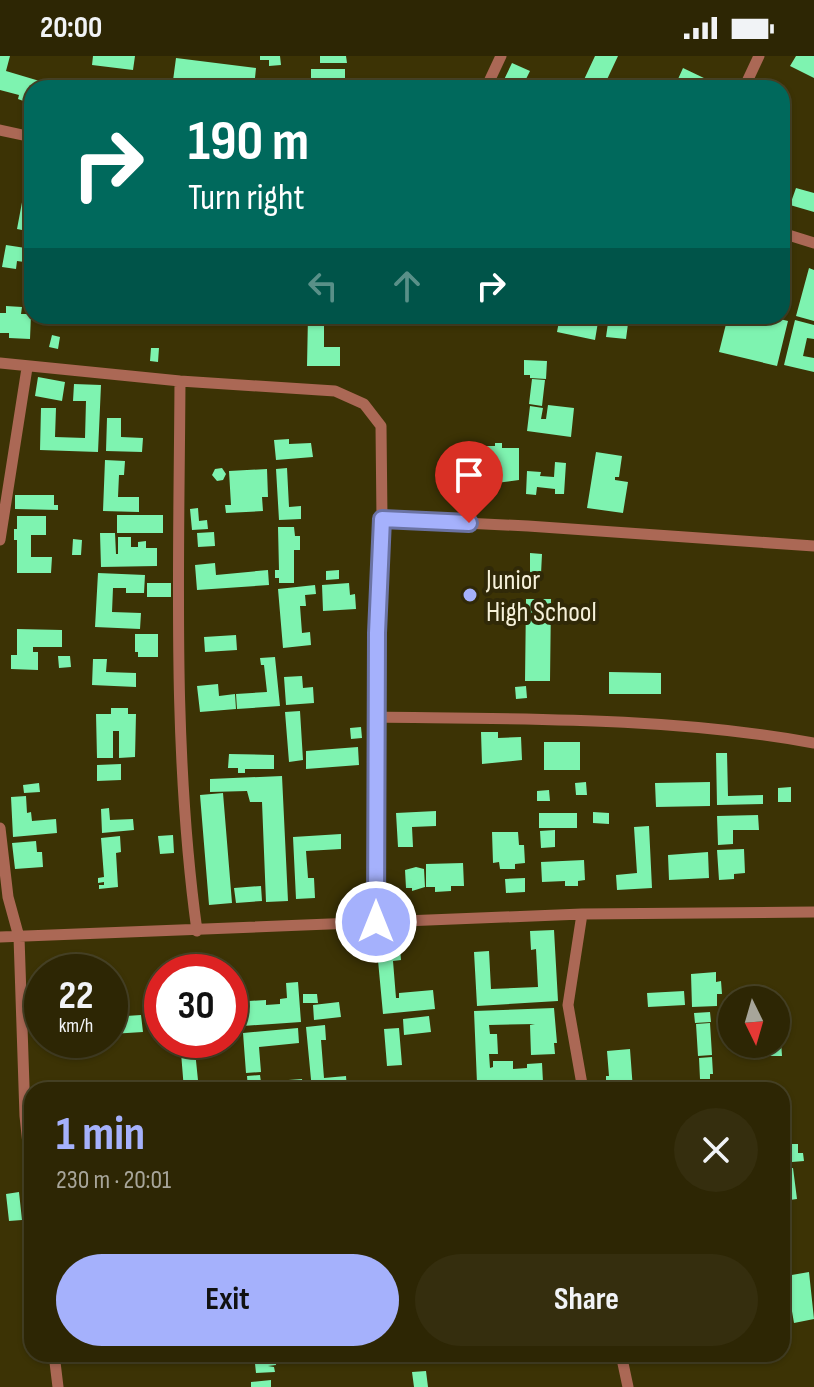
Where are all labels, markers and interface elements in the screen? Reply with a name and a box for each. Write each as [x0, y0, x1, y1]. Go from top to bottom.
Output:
text: 20:00 [40, 10, 102, 46]
text: 190 m [188, 109, 309, 176]
icon: right [56, 112, 160, 216]
text: Turn right [188, 177, 305, 220]
icon: left [301, 264, 345, 308]
icon: ahead [385, 264, 429, 308]
icon: right [469, 264, 513, 308]
pin [435, 441, 503, 523]
icon: arrive [447, 453, 491, 497]
place label: Junior High School [485, 564, 597, 629]
marker: Junior High School [461, 586, 479, 604]
position arrow [334, 880, 418, 964]
speed limit sign: 30 [144, 954, 248, 1058]
text: 22 [58, 972, 94, 1020]
north arrow [718, 986, 790, 1058]
map controls [718, 986, 790, 1058]
text: km/h [59, 1014, 93, 1038]
text: 1 min [56, 1106, 145, 1163]
button: close [674, 1108, 758, 1192]
text: 230 m · 20:01 [56, 1165, 171, 1196]
button: Exit [56, 1254, 399, 1346]
button: Share [415, 1254, 758, 1346]

